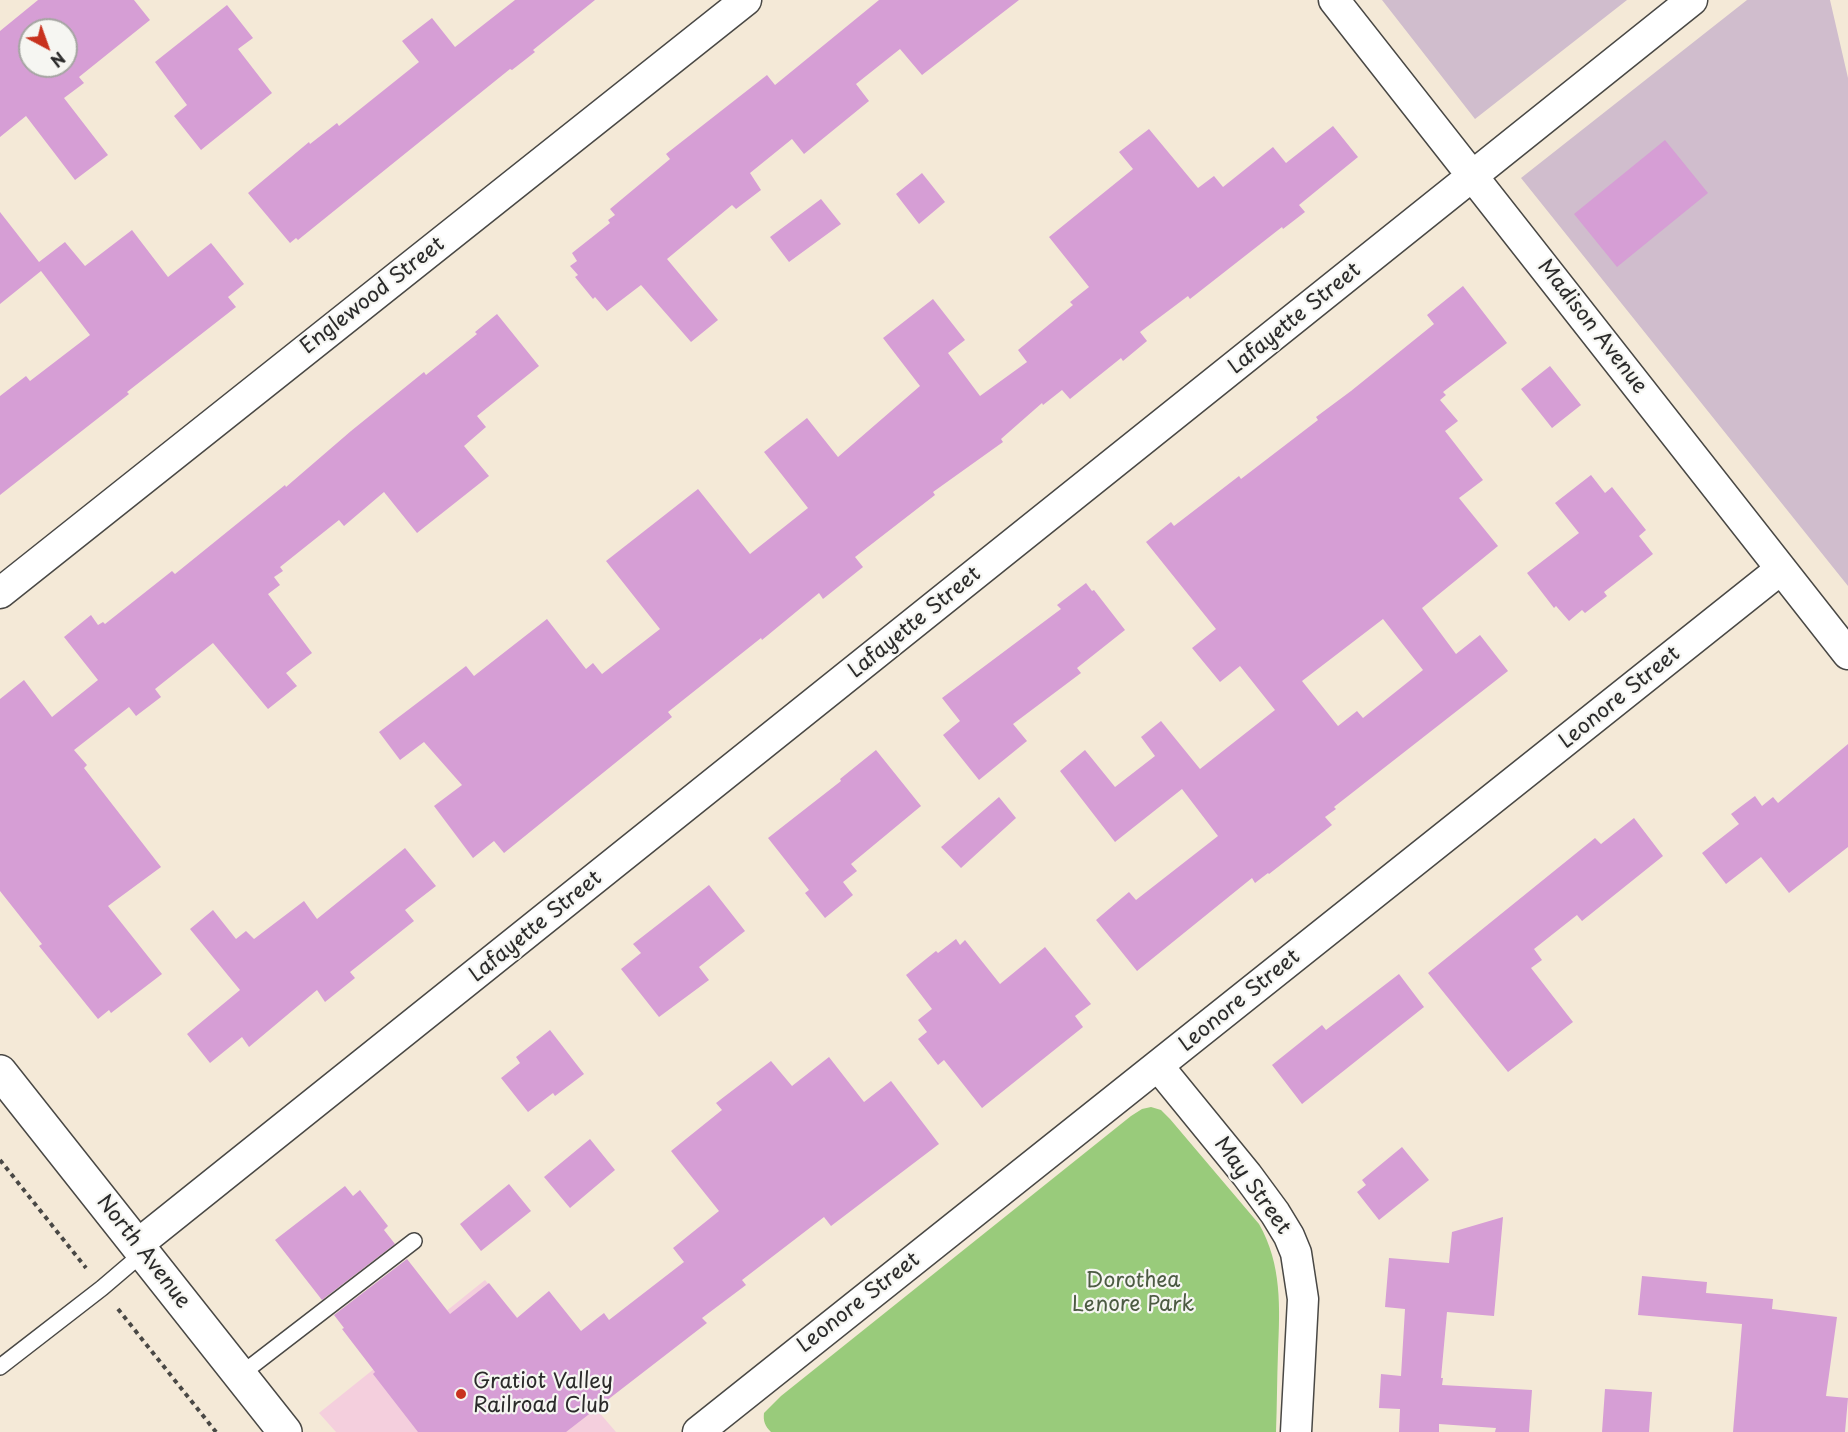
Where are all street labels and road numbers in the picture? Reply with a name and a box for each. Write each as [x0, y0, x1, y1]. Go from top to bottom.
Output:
street label: Englewood Street [296, 232, 450, 360]
street label: Madison Avenue [1532, 255, 1652, 399]
street label: Lafayette Street [1224, 258, 1366, 380]
street label: Lafayette Street [844, 562, 986, 684]
street label: Leonore Street [1554, 642, 1686, 754]
street label: Lafayette Street [465, 866, 607, 988]
street label: Leonore Street [1174, 945, 1306, 1057]
street label: May Street [1208, 1132, 1296, 1240]
street label: North Avenue [91, 1190, 195, 1314]
street label: Leonore Street [793, 1247, 925, 1359]

